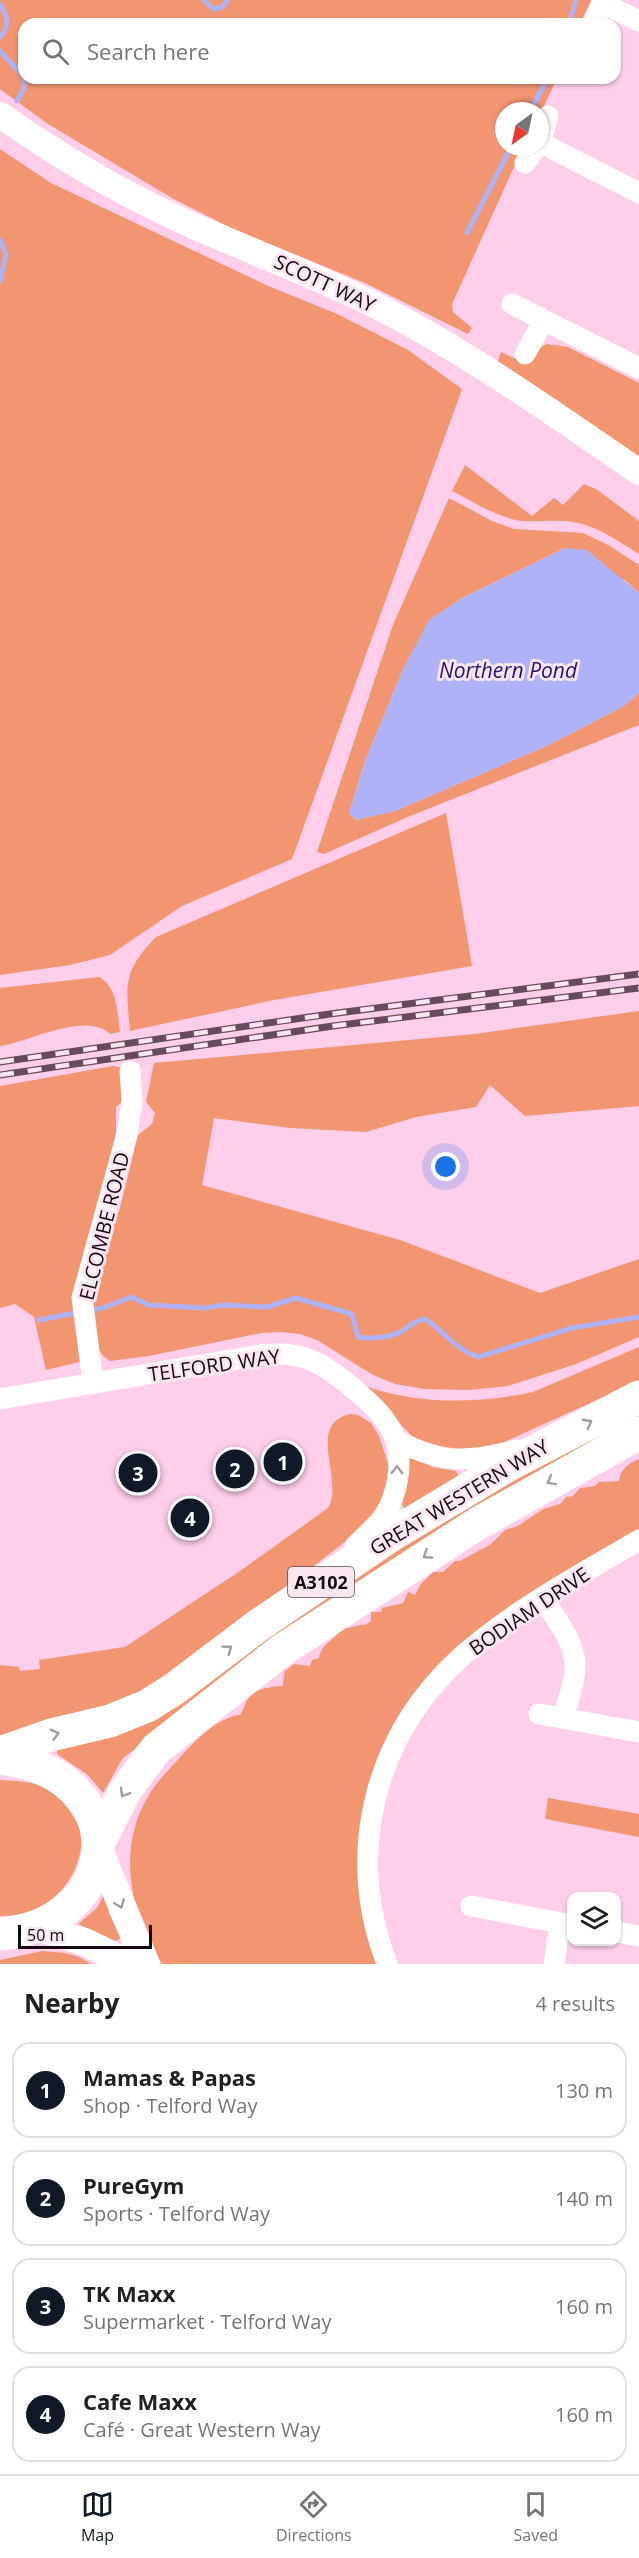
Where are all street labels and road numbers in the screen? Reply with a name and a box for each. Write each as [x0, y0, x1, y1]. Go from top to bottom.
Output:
street label: SCOTT WAY [270, 248, 381, 319]
street label: ELCOMBE ROAD [73, 1149, 135, 1303]
street label: TELFORD WAY [146, 1342, 282, 1388]
street label: GREAT WESTERN WAY [364, 1432, 554, 1561]
street label: BODIAM DRIVE [463, 1561, 595, 1661]
road number: A3102 [288, 1567, 354, 1597]

